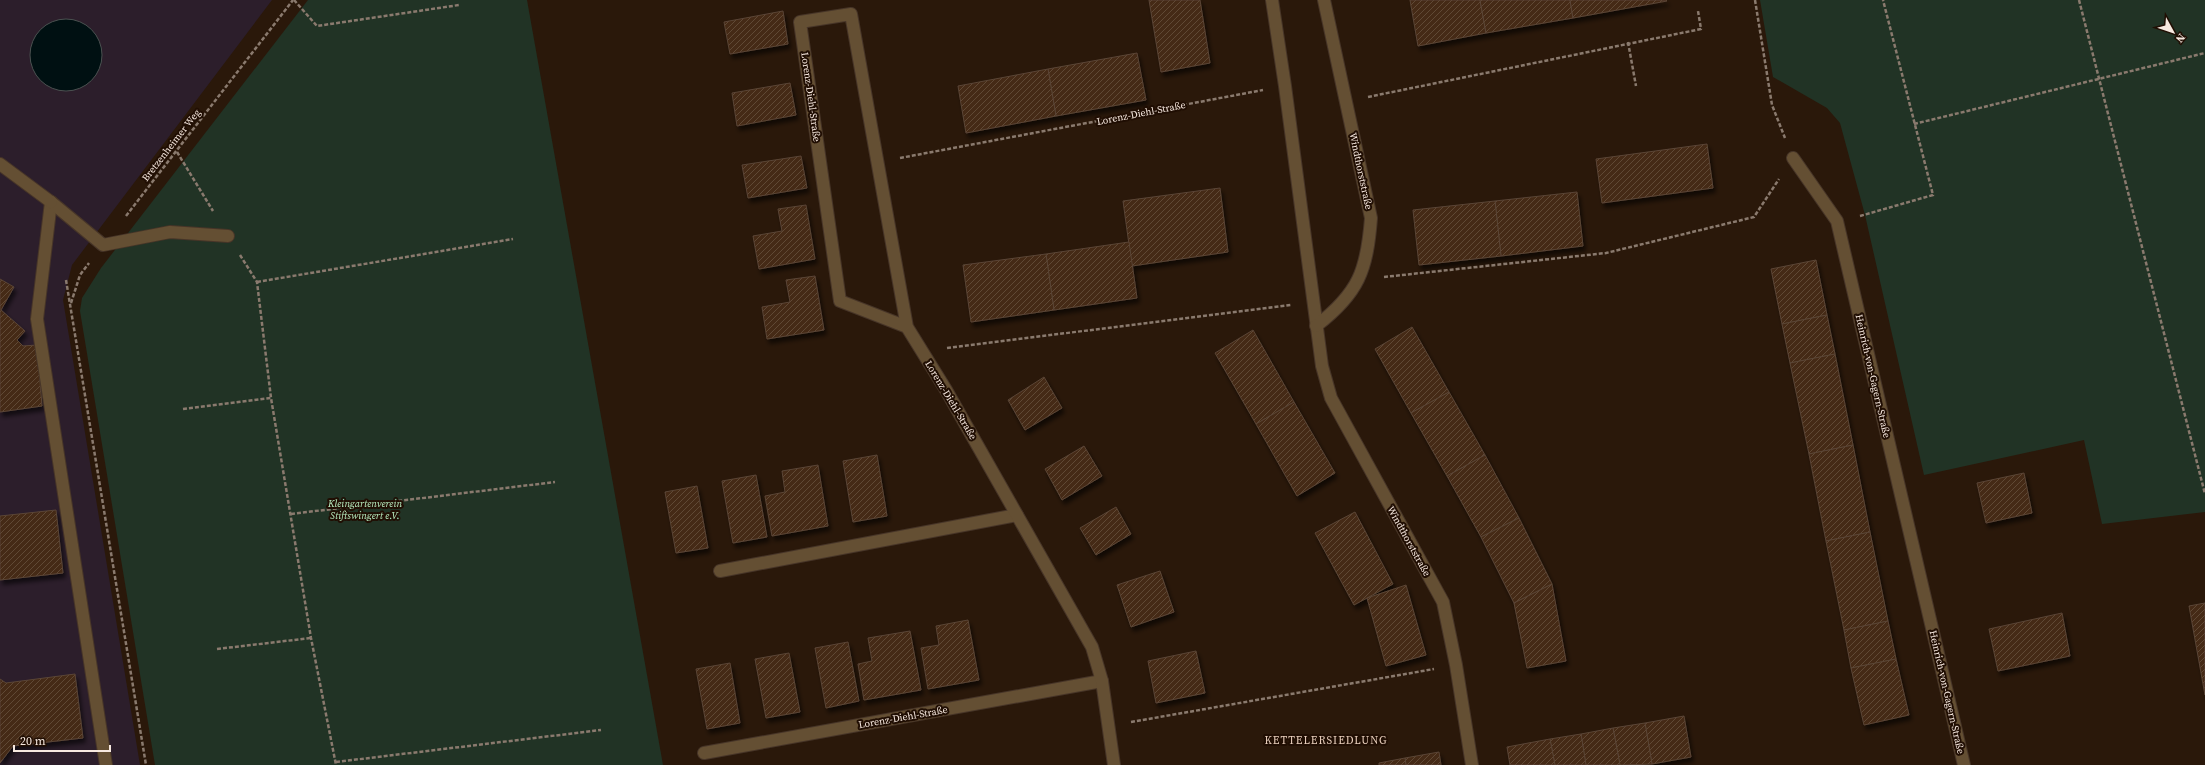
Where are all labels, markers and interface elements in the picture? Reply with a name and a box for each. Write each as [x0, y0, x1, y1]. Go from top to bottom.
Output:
north arrow [2153, 12, 2193, 52]
text: N [2172, 30, 2189, 46]
street label: Lorenz-Diehl-Straße [798, 51, 824, 143]
street label: Lorenz-Diehl-Straße [1096, 98, 1186, 128]
street label: Bretzenheimer Weg [139, 106, 203, 184]
street label: Windthorststraße [1346, 131, 1376, 211]
street label: Heinrich-von-Gagern-Straße [1852, 313, 1894, 439]
street label: Lorenz-Diehl-Straße [922, 358, 980, 442]
park label: Kleingartenverein Stiftswingert e.V. [327, 497, 402, 522]
street label: Windthorststraße [1384, 504, 1434, 578]
street label: Heinrich-von-Gagern-Straße [1926, 629, 1968, 755]
street label: Lorenz-Diehl-Straße [857, 703, 949, 731]
scale bar [14, 727, 110, 753]
text: 20 m [20, 733, 46, 749]
district label: KETTELERSIEDLUNG [1264, 733, 1388, 748]

